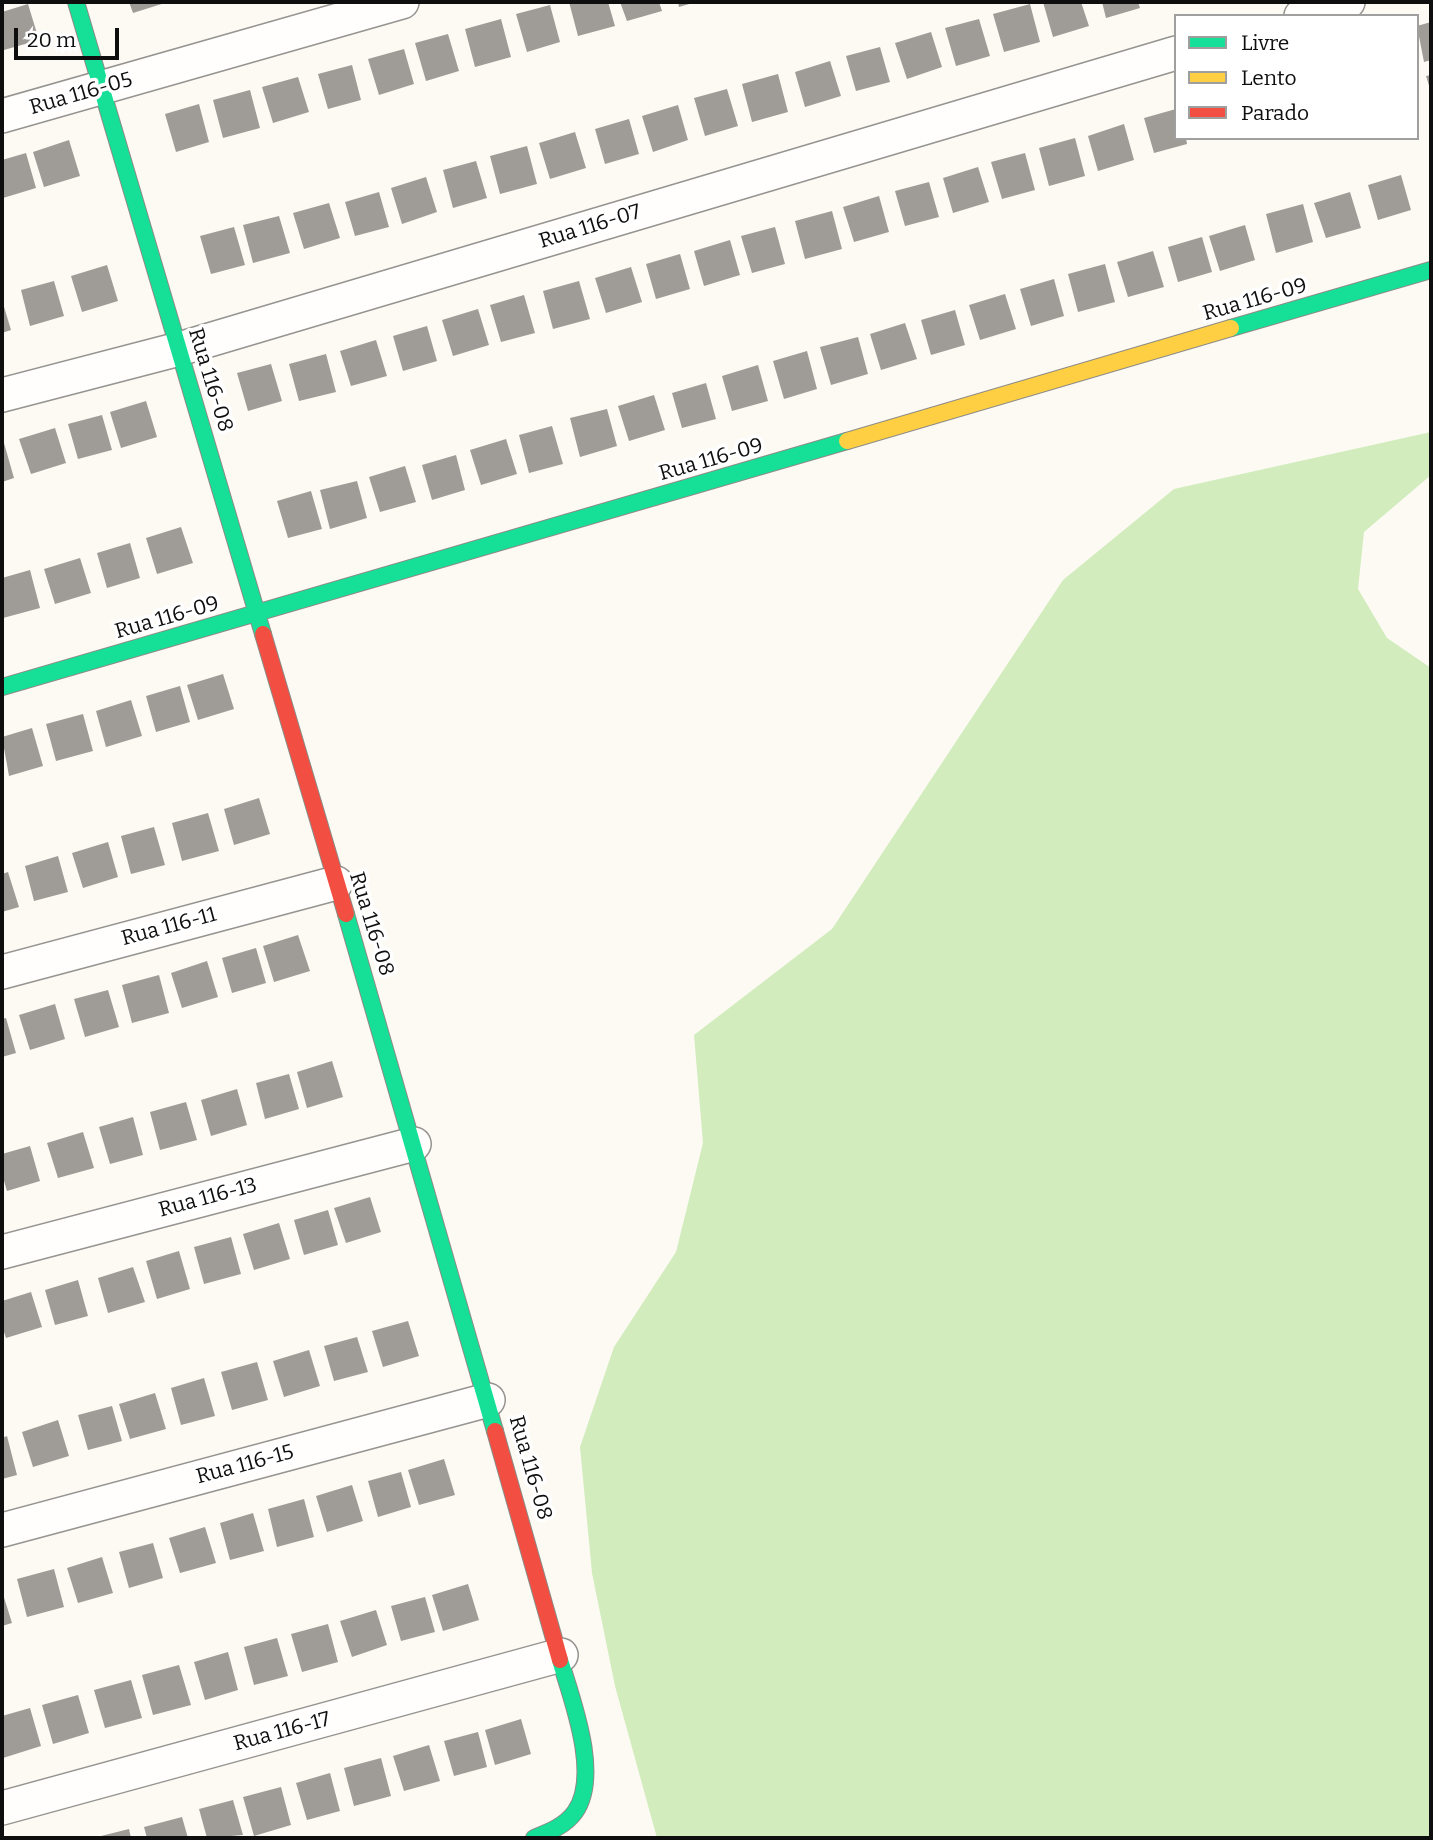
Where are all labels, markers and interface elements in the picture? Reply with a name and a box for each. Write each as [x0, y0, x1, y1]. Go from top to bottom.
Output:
scale bar [18, 14, 122, 58]
legend [1174, 14, 1419, 140]
text: 20 m [27, 27, 76, 53]
text: Livre [1241, 30, 1289, 56]
text: Lento [1241, 65, 1297, 91]
street label: Rua 116-05 [27, 67, 135, 121]
text: Parado [1241, 100, 1309, 126]
street label: Rua 116-07 [536, 200, 644, 254]
street label: Rua 116-09 [1200, 273, 1310, 327]
street label: Rua 116-08 [182, 325, 238, 435]
street label: Rua 116-09 [656, 433, 766, 487]
street label: Rua 116-09 [112, 591, 222, 645]
street label: Rua 116-08 [343, 869, 399, 979]
street label: Rua 116-11 [119, 902, 219, 952]
street label: Rua 116-13 [156, 1173, 260, 1223]
street label: Rua 116-08 [503, 1413, 557, 1523]
street label: Rua 116-15 [193, 1440, 297, 1490]
street label: Rua 116-17 [231, 1707, 333, 1757]

